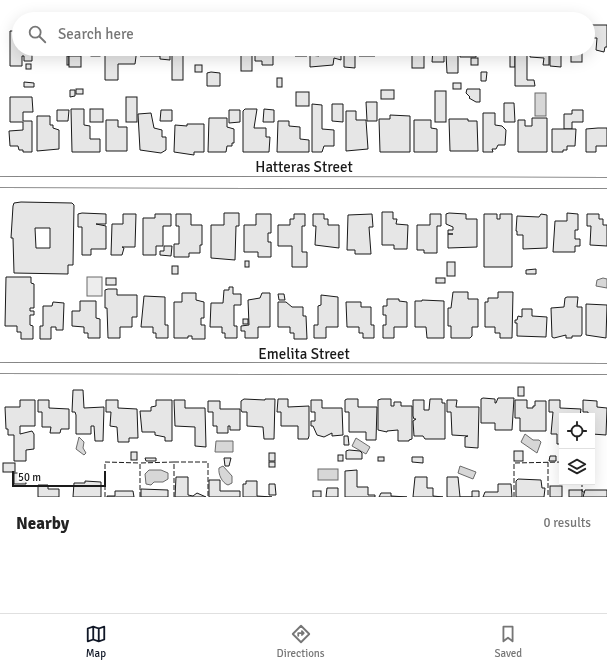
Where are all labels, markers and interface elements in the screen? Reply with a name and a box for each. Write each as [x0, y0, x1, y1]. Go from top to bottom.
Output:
search box [12, 12, 595, 56]
icon: search [26, 23, 48, 45]
text: Search here [58, 25, 134, 43]
street label: Hatteras Street [255, 158, 353, 176]
street label: Emelita Street [258, 345, 350, 363]
map controls [559, 413, 595, 485]
button: locate [559, 413, 595, 449]
button: layers [559, 449, 595, 485]
scale bar [12, 469, 106, 488]
text: 50 m [18, 471, 41, 484]
text: Nearby [16, 513, 69, 534]
text: 0 results [543, 515, 591, 531]
tab: Map [85, 623, 107, 660]
tab: Directions [277, 623, 325, 660]
tab: Saved [494, 623, 522, 660]

